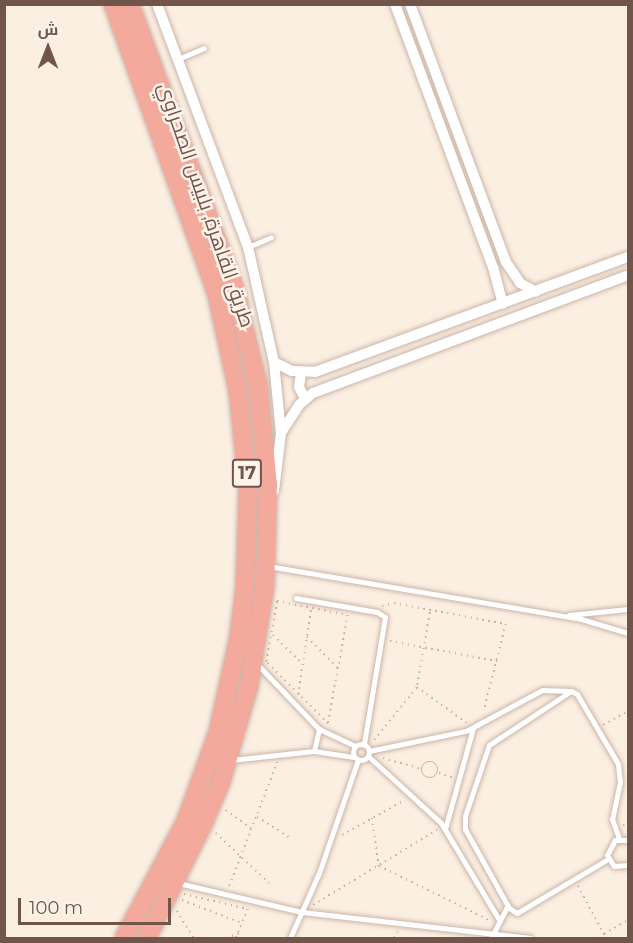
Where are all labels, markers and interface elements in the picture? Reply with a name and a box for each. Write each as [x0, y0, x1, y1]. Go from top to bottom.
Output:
north arrow [18, 18, 78, 78]
text: ش [38, 20, 58, 39]
street label: طريق القاهرة, بلبيس الصحراوي [153, 79, 259, 331]
road number: 17 [230, 458, 264, 488]
scale bar [21, 886, 174, 924]
text: 100 m [29, 897, 83, 919]

